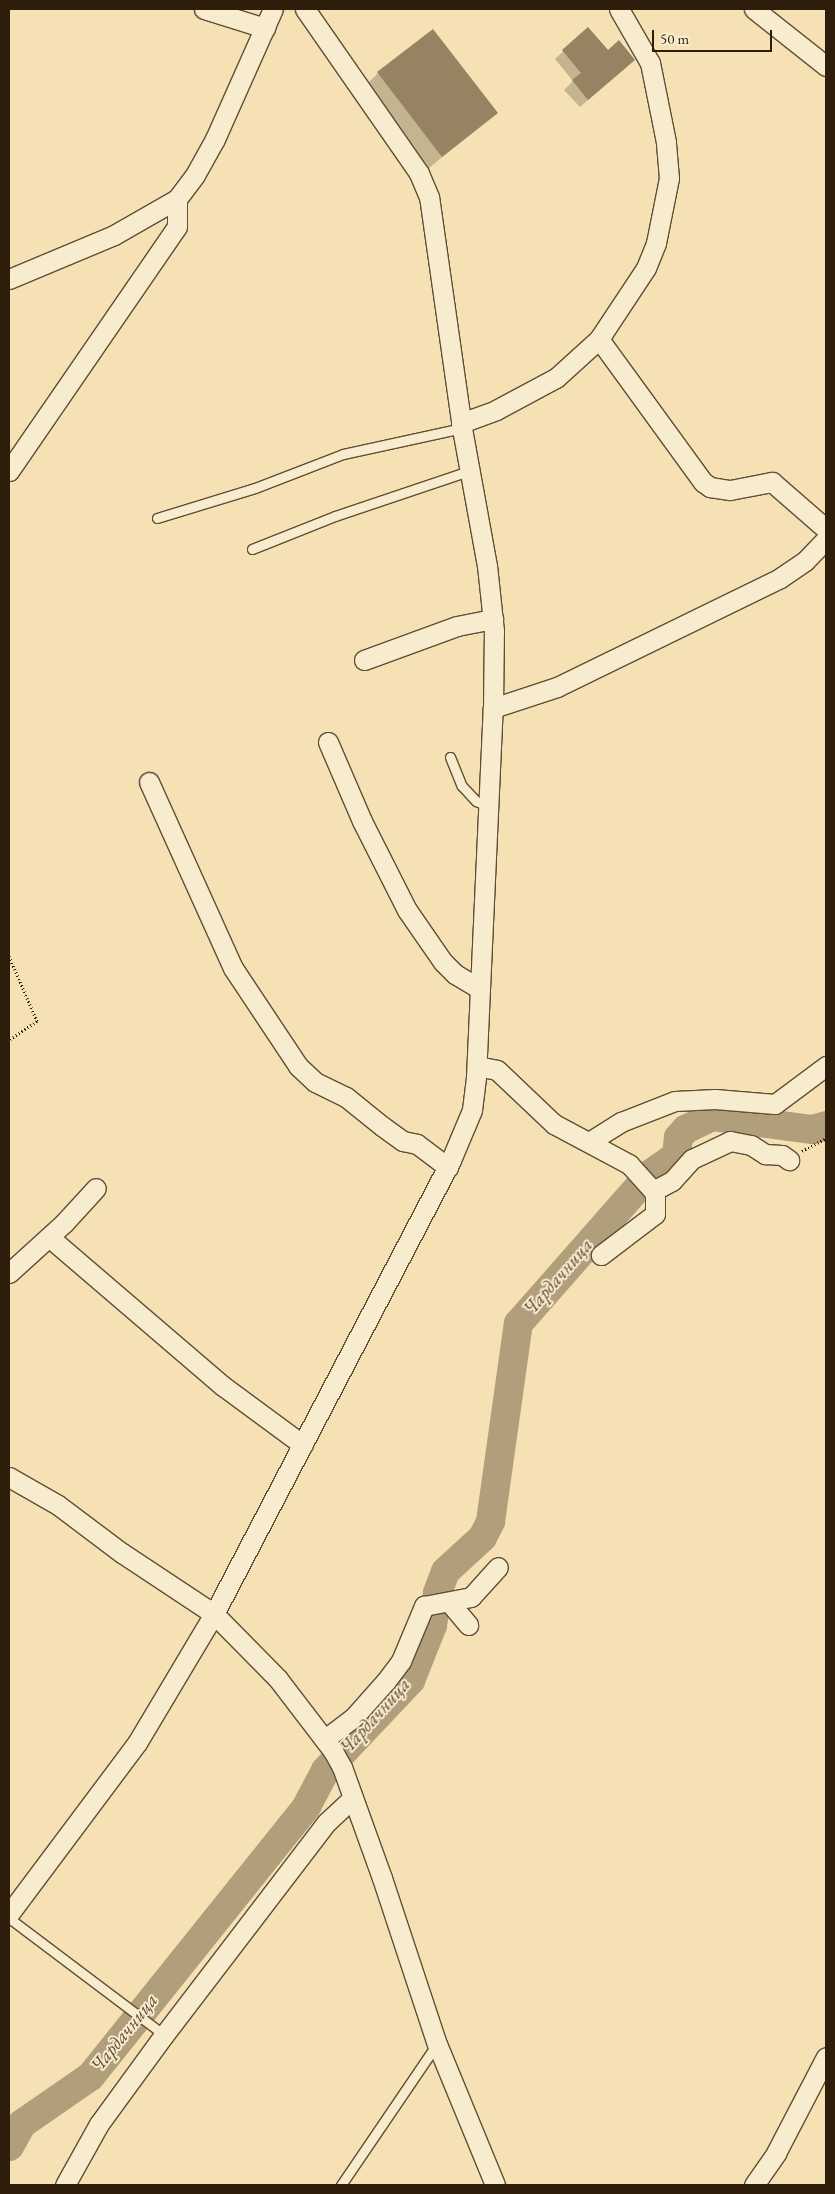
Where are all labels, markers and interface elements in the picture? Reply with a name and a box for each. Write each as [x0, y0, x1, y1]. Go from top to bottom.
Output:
scale bar [655, 20, 775, 52]
text: 50 m [660, 29, 689, 48]
water label: Чардачница [519, 1234, 597, 1320]
water label: Чардачница [335, 1673, 415, 1759]
water label: Чардачница [86, 1989, 162, 2077]

